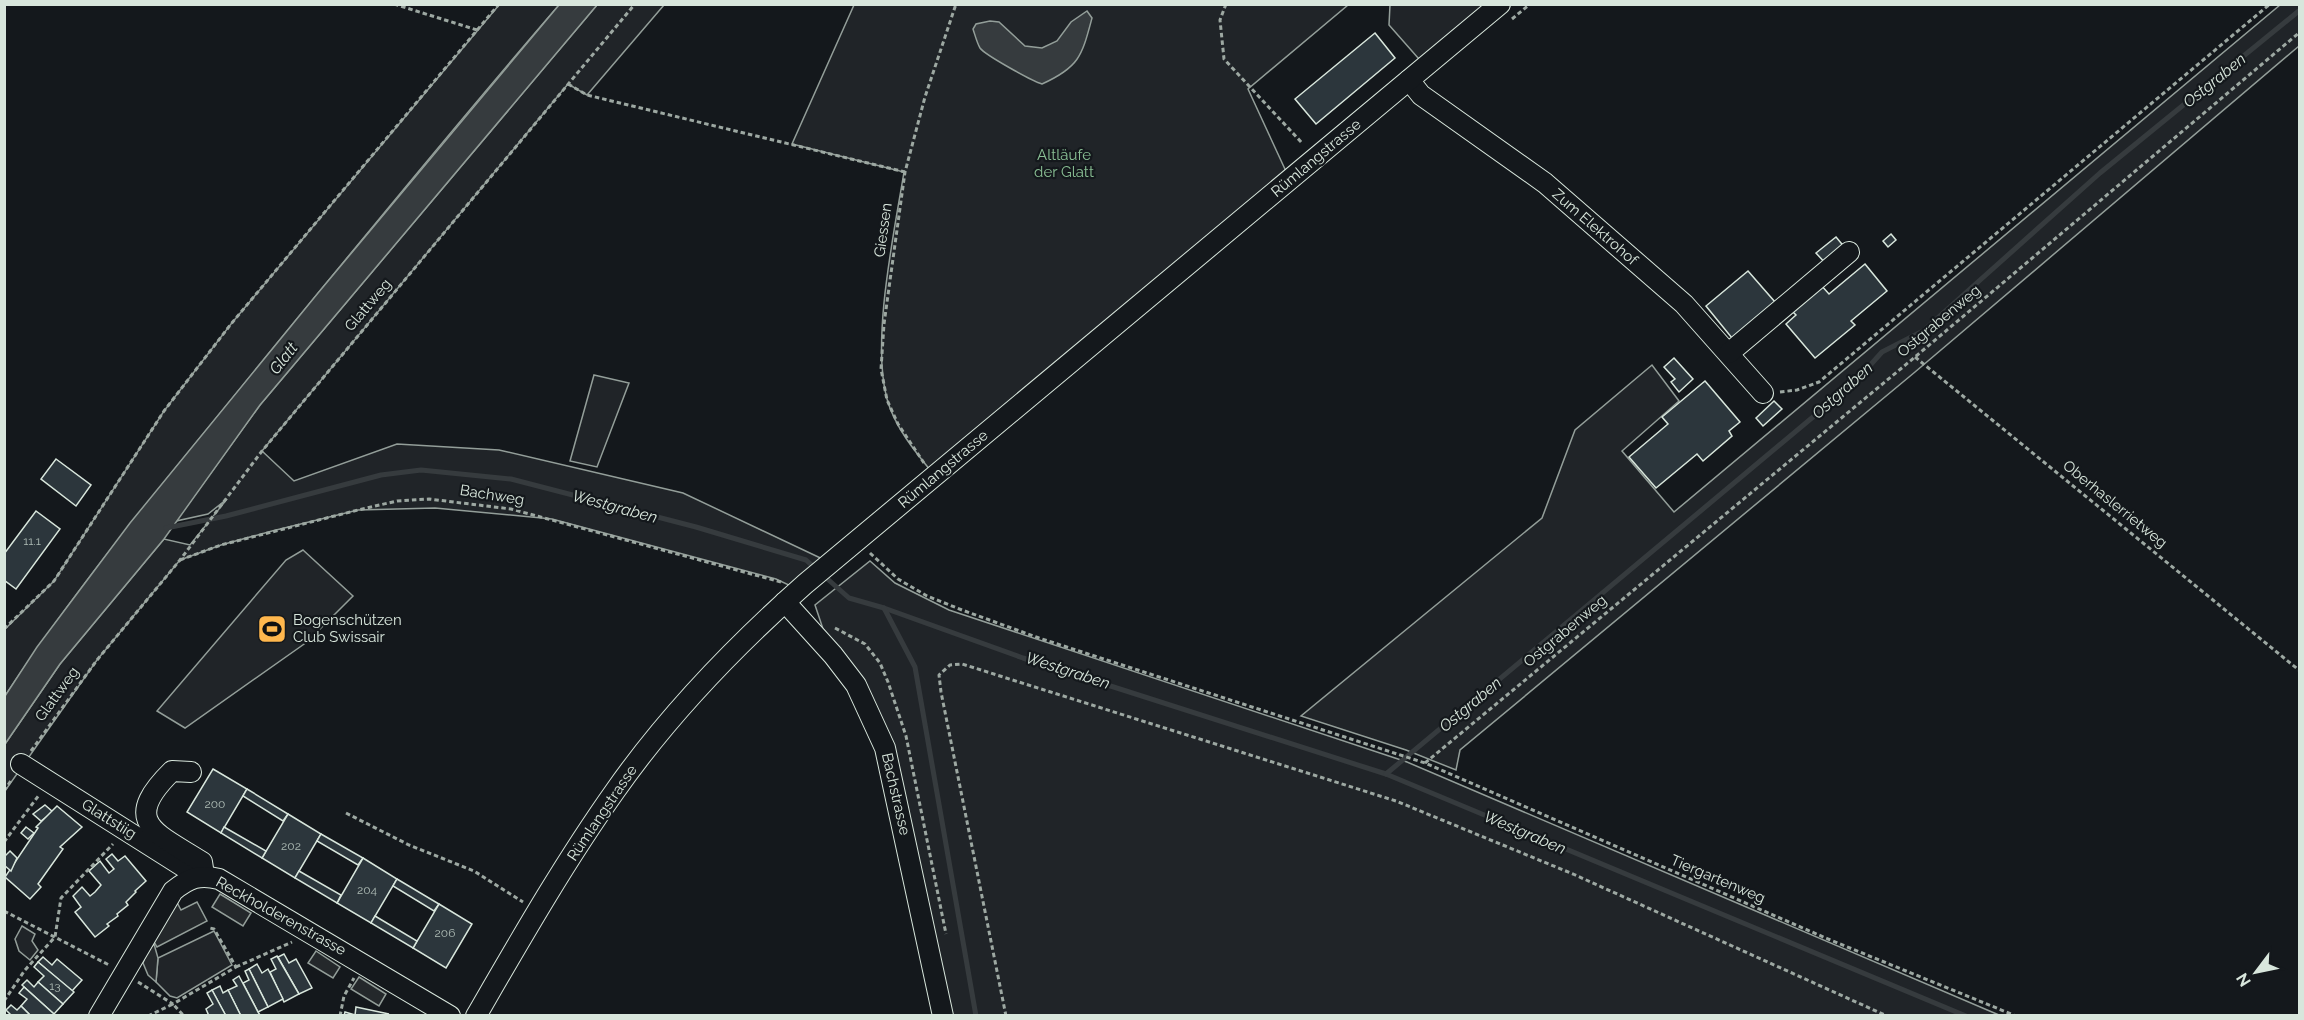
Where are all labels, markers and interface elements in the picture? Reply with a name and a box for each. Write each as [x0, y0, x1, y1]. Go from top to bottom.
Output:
water label: Ostgraben [2179, 49, 2250, 111]
street label: Rümlangstrasse [1267, 115, 1365, 201]
park label: Altläufe der Glatt [1034, 146, 1094, 181]
street label: Zum Elektrohof [1549, 185, 1642, 270]
street label: Giessen [870, 202, 896, 258]
street label: Glattweg [341, 275, 395, 335]
street label: Ostgrabenweg [1894, 281, 1984, 361]
water label: Glatt [265, 338, 302, 378]
water label: Ostgraben [1808, 358, 1877, 423]
street label: Rümlangstrasse [894, 426, 992, 512]
street label: Oberhaslerrietweg [2059, 456, 2171, 552]
street label: Bachweg [459, 481, 525, 509]
water label: Westgraben [570, 486, 660, 527]
house number: 11.1 [23, 534, 41, 548]
street label: Ostgrabenweg [1520, 591, 1610, 671]
place label: Bogenschützen Club Swissair [293, 611, 402, 646]
sports icon: Bogenschützen Club Swissair [256, 613, 288, 645]
water label: Westgraben [1023, 648, 1112, 693]
street label: Glattweg [31, 663, 83, 725]
water label: Ostgraben [1435, 673, 1505, 736]
street label: Bachstrasse [878, 751, 914, 837]
street label: Rümlangstrasse [563, 762, 641, 864]
street label: Glattstiig [78, 795, 140, 843]
house number: 200 [205, 797, 225, 811]
water label: Westgraben [1481, 807, 1569, 858]
house number: 202 [281, 839, 301, 853]
street label: Tiergartenweg [1668, 851, 1768, 907]
street label: Reckholderenstrasse [213, 873, 349, 959]
house number: 204 [357, 883, 378, 897]
house number: 206 [435, 926, 455, 940]
north arrow [2226, 942, 2286, 1002]
text: N [2232, 969, 2255, 990]
house number: 13 [49, 979, 61, 993]

